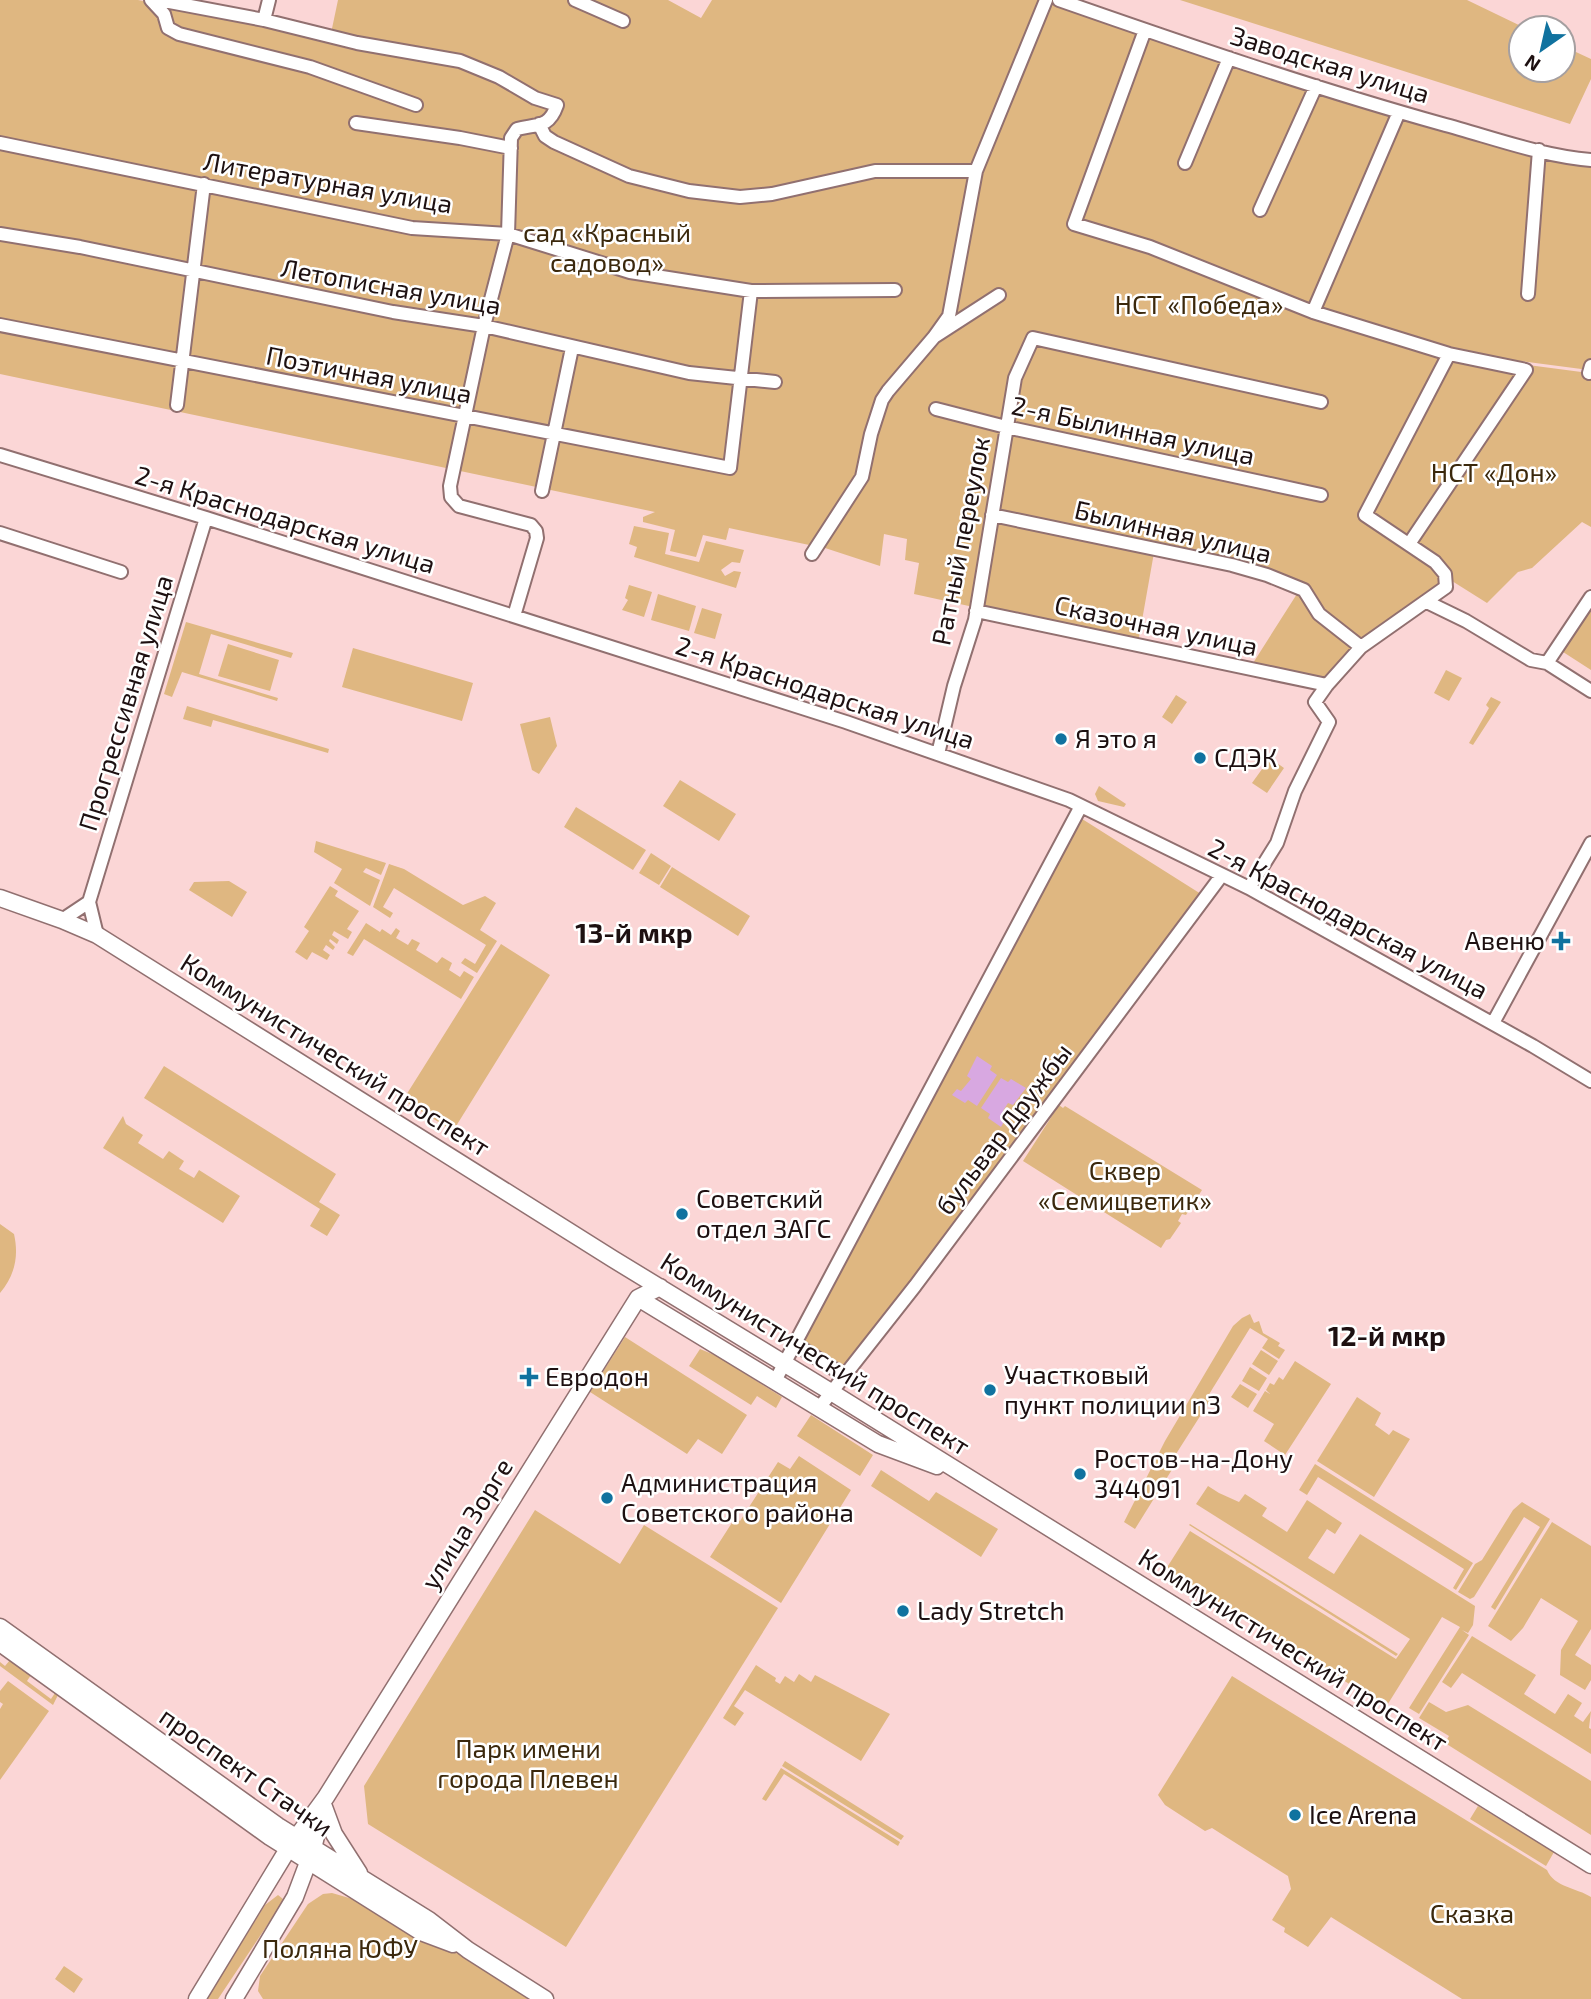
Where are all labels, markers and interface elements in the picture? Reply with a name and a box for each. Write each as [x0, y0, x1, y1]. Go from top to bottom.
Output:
north arrow [1507, 14, 1577, 84]
street label: Заводская улица [1227, 19, 1434, 110]
text: N [1520, 50, 1544, 77]
street label: Литературная улица [201, 144, 455, 220]
park label: сад «Красный садовод» [523, 216, 691, 277]
street label: Летописная улица [279, 251, 504, 321]
park label: НСТ «Победа» [1115, 288, 1283, 319]
street label: Поэтичная улица [264, 338, 475, 410]
street label: 2-я Былинная улица [1009, 389, 1258, 471]
street label: Ратный переулок [924, 434, 996, 648]
park label: НСТ «Дон» [1431, 456, 1557, 487]
street label: 2-я Краснодарская улица [131, 458, 439, 580]
street label: Былинная улица [1072, 493, 1275, 569]
street label: Прогрессивная улица [71, 571, 179, 834]
street label: Сказочная улица [1052, 588, 1261, 662]
street label: 2-я Краснодарская улица [672, 629, 979, 755]
place label: Я это я [1075, 722, 1157, 753]
marker: Я это я [1053, 731, 1069, 747]
place label: СДЭК [1214, 741, 1277, 772]
marker: СДЭК [1192, 750, 1208, 766]
street label: 2-я Краснодарская улица [1203, 831, 1494, 1006]
district label: 13-й мкр [575, 915, 693, 949]
place label: Авеню [1465, 924, 1545, 955]
marker: Авеню [1551, 931, 1571, 951]
street label: Коммунистический проспект [175, 946, 496, 1163]
street label: бульвар Дружбы [928, 1036, 1078, 1220]
park label: Сквер «Семицветик» [1038, 1154, 1212, 1215]
place label: Советский отдел ЗАГС [696, 1182, 831, 1243]
marker: Советский отдел ЗАГС [674, 1206, 690, 1222]
street label: Коммунистический проспект [655, 1245, 976, 1462]
district label: 12-й мкр [1328, 1318, 1446, 1352]
place label: Участковый пункт полиции n3 [1004, 1358, 1221, 1420]
place label: Евродон [545, 1360, 649, 1391]
marker: Евродон [519, 1367, 539, 1387]
marker: Участковый пункт полиции n3 [982, 1382, 998, 1398]
place label: Ростов-на-Дону 344091 [1094, 1442, 1293, 1503]
street label: улица Зорге [413, 1452, 519, 1595]
place label: Администрация Советского района [621, 1466, 854, 1527]
marker: Ростов-на-Дону 344091 [1072, 1466, 1088, 1482]
marker: Администрация Советского района [599, 1490, 615, 1506]
street label: Коммунистический проспект [1133, 1541, 1454, 1758]
place label: Lady Stretch [917, 1594, 1065, 1625]
marker: Lady Stretch [895, 1603, 911, 1619]
street label: проспект Стачки [154, 1700, 339, 1842]
park label: Парк имени города Плевен [437, 1732, 619, 1793]
place label: Ice Arena [1309, 1798, 1417, 1829]
marker: Ice Arena [1287, 1807, 1303, 1823]
park label: Сказка [1430, 1897, 1514, 1928]
park label: Поляна ЮФУ [262, 1932, 418, 1963]

